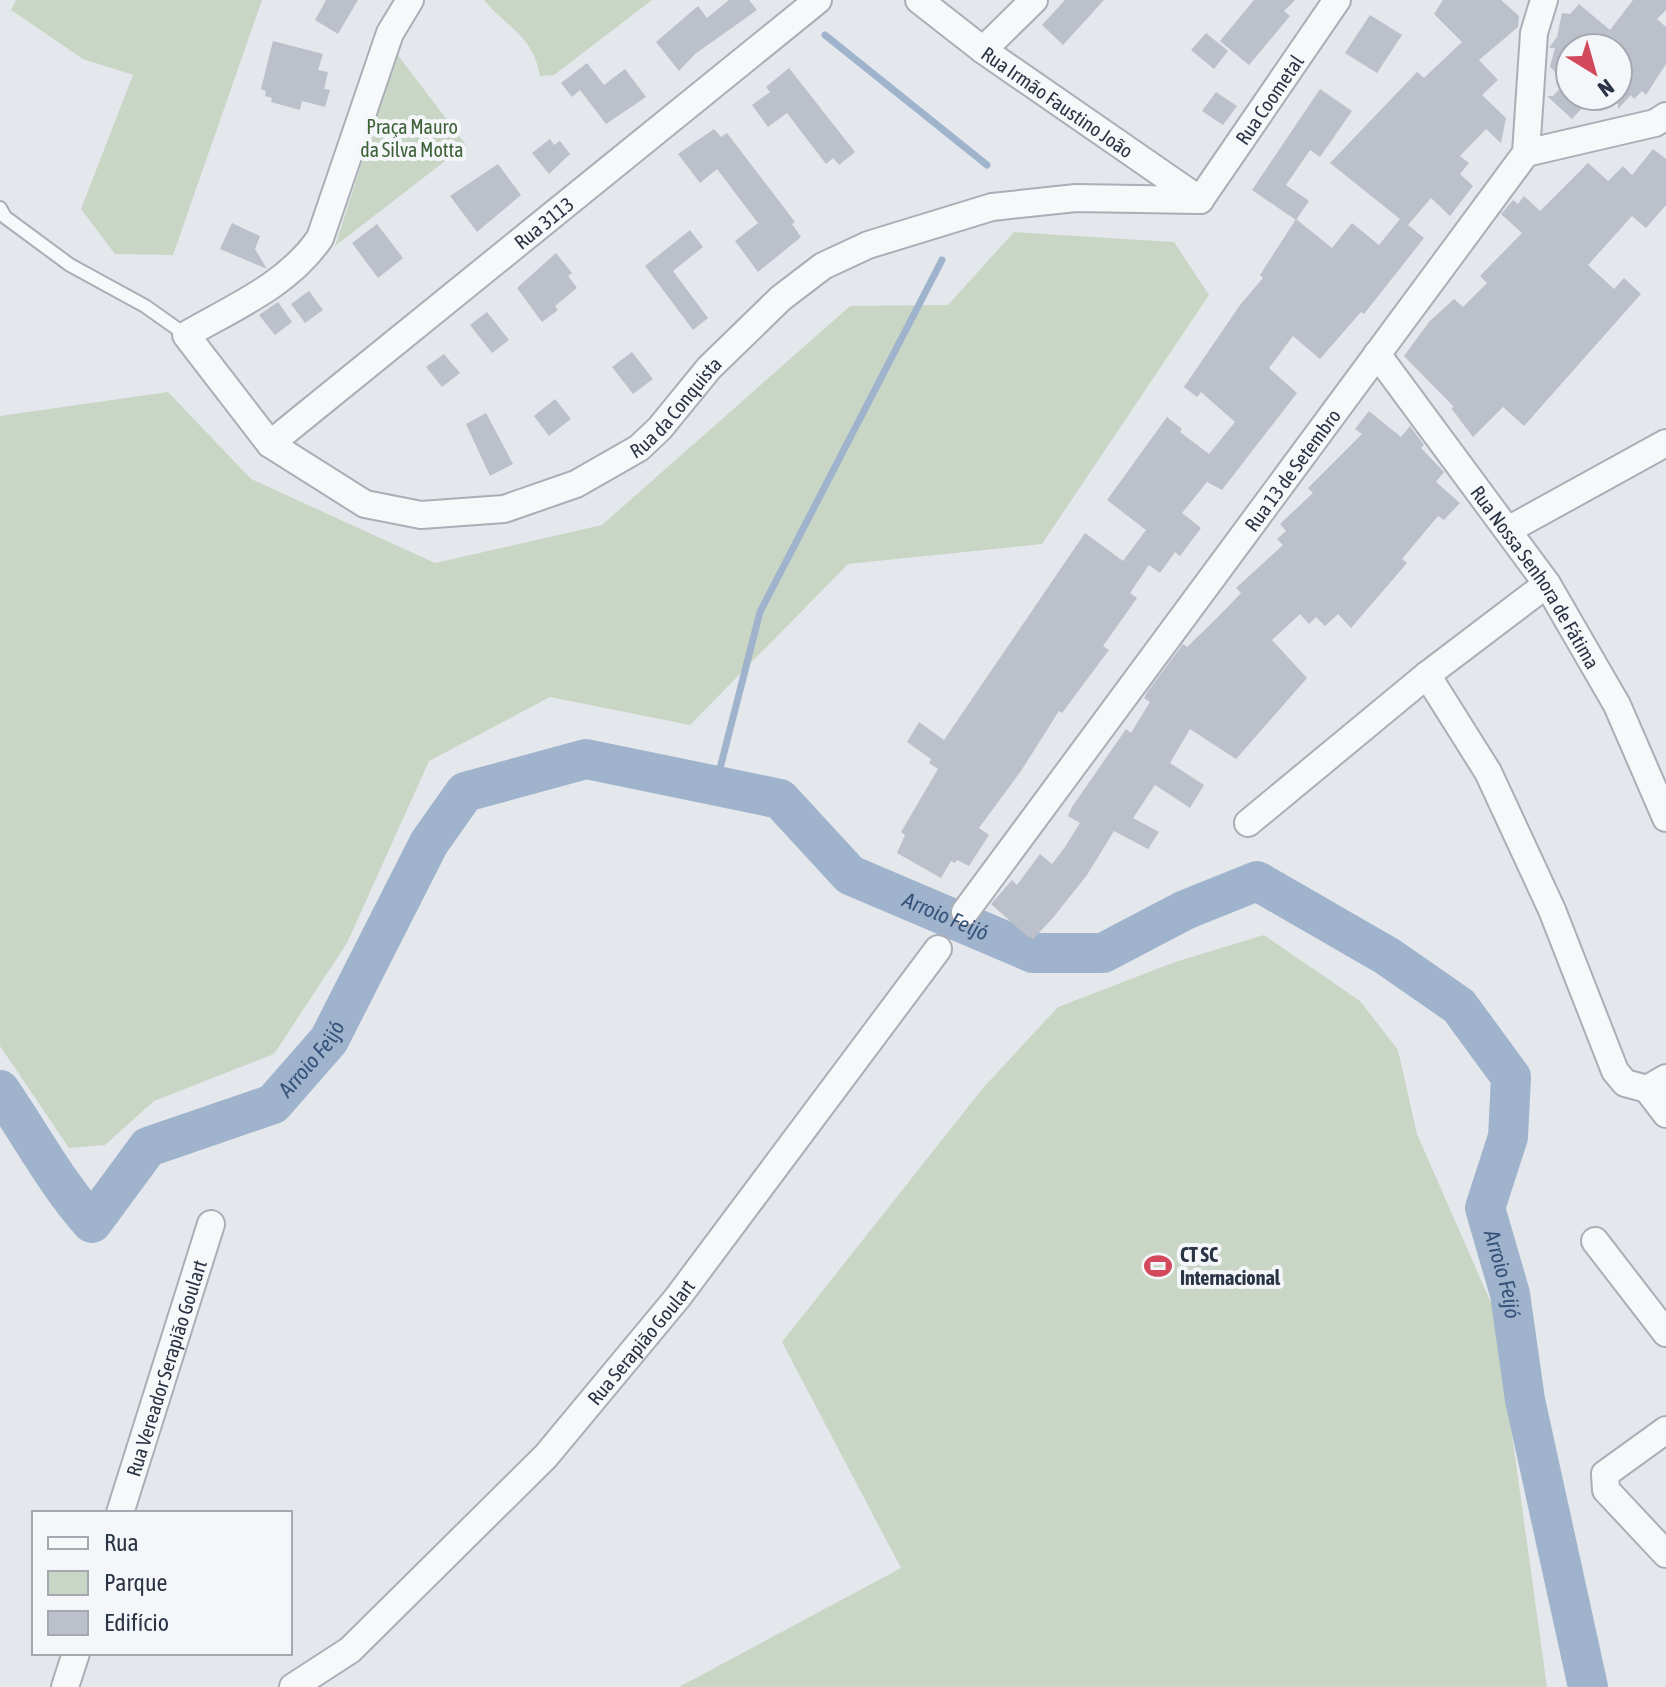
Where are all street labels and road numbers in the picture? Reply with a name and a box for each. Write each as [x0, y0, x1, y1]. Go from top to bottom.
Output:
street label: Rua Irmão Faustino João [977, 41, 1138, 162]
street label: Rua Coometal [1230, 50, 1308, 149]
street label: Rua 3113 [509, 192, 578, 253]
street label: Rua da Conquista [626, 351, 726, 462]
street label: Rua 13 de Setembro [1239, 404, 1345, 535]
street label: Rua Nossa Senhora de Fátima [1467, 481, 1605, 673]
street label: Rua Vereador Serapião Goulart [121, 1257, 211, 1479]
street label: Rua Serapião Goulart [582, 1274, 699, 1409]

